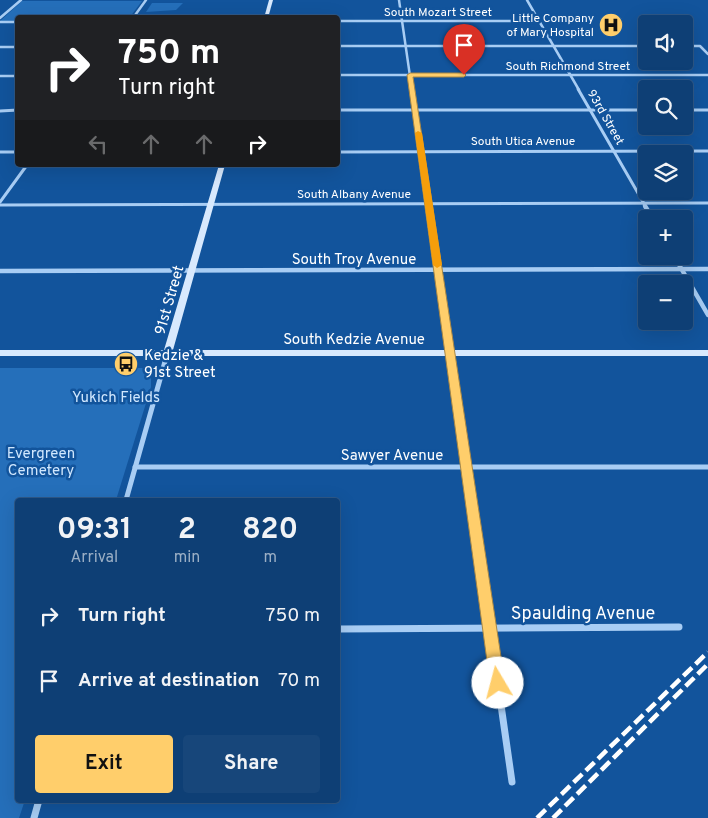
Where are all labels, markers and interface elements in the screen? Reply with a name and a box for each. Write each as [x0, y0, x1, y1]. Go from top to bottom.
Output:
street label: South Mozart Street [384, 5, 492, 21]
place label: Little Company of Mary Hospital [507, 11, 594, 41]
hospital icon: Little Company of Mary Hospital [598, 12, 624, 38]
map controls [638, 15, 693, 330]
button: sound [638, 15, 693, 70]
pin [443, 24, 485, 75]
icon: arrive [450, 31, 478, 59]
text: 750 m [118, 32, 221, 76]
icon: right [35, 35, 100, 100]
street label: South Richmond Street [506, 59, 630, 75]
text: Turn right [118, 75, 215, 102]
button: search [638, 80, 693, 135]
street label: 93rd Street [583, 87, 627, 148]
icon: left [84, 130, 112, 158]
icon: ahead [137, 130, 165, 158]
icon: ahead [190, 130, 218, 158]
icon: right [243, 130, 271, 158]
street label: South Utica Avenue [471, 134, 575, 150]
button: layers [638, 145, 693, 200]
street label: South Albany Avenue [297, 187, 411, 203]
button: + [638, 210, 693, 265]
street label: South Troy Avenue [292, 251, 416, 270]
street label: 91st Street [151, 263, 189, 337]
button: − [638, 275, 693, 330]
street label: South Kedzie Avenue [283, 331, 425, 350]
place label: Kedzie & 91st Street [144, 347, 216, 383]
bus stop icon: Kedzie & 91st Street [113, 351, 139, 377]
park label: Yukich Fields [72, 389, 160, 408]
park label: Evergreen Cemetery [7, 445, 75, 481]
street label: Sawyer Avenue [341, 447, 443, 466]
text: 09:31 [57, 512, 132, 549]
text: 2 [178, 512, 196, 549]
text: 820 [242, 512, 298, 549]
text: Arrival [71, 548, 118, 568]
text: min [174, 548, 200, 568]
text: m [263, 548, 277, 568]
icon: right [35, 602, 63, 630]
street label: Spaulding Avenue [511, 603, 655, 626]
text: Turn right [78, 604, 166, 628]
text: 750 m [266, 604, 320, 628]
position arrow [471, 656, 523, 708]
icon: arrive [35, 667, 63, 695]
text: Arrive at destination [78, 669, 259, 693]
text: 70 m [278, 669, 320, 693]
button: Exit [35, 735, 173, 793]
button: Share [183, 735, 320, 793]

